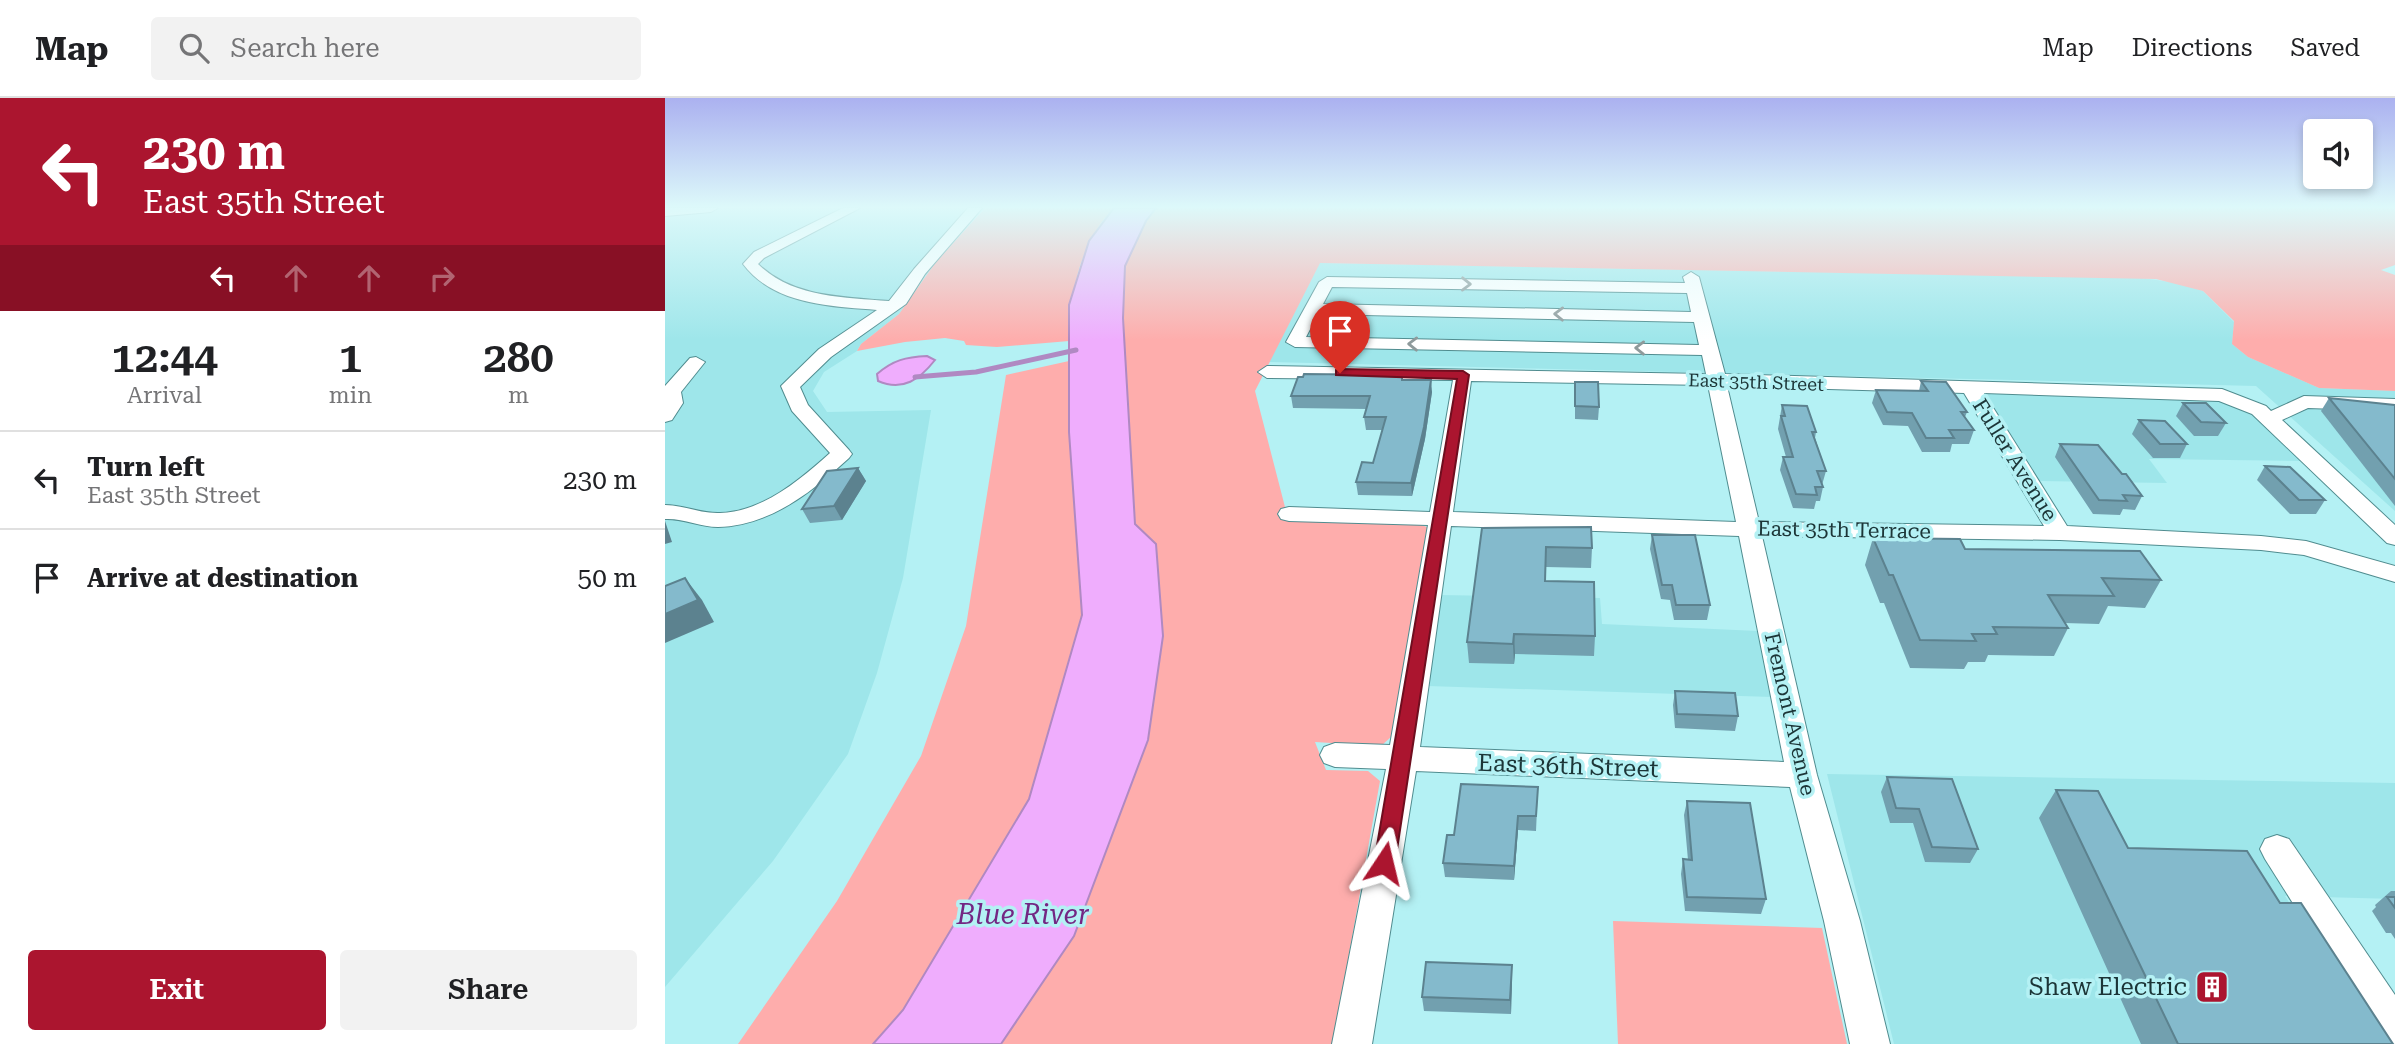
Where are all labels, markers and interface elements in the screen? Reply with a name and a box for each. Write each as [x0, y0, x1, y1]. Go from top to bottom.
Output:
search box [151, 17, 641, 80]
text: Map [35, 29, 109, 68]
icon: search [175, 29, 213, 67]
text: Search here [231, 33, 380, 63]
text: Map [2042, 34, 2094, 62]
text: Directions [2132, 34, 2252, 62]
text: Saved [2290, 34, 2360, 62]
map controls [2303, 119, 2373, 189]
button: sound [2303, 119, 2373, 189]
text: 230 m [143, 124, 285, 181]
icon: left [28, 126, 119, 217]
text: East 35th Street [143, 183, 385, 221]
icon: left [204, 259, 242, 297]
icon: ahead [277, 259, 315, 297]
icon: ahead [350, 259, 388, 297]
icon: right [423, 259, 461, 297]
one-way arrow [1461, 276, 1472, 292]
pin [1310, 301, 1370, 373]
one-way arrow [1553, 306, 1564, 322]
icon: arrive [1321, 312, 1359, 350]
text: 12:44 [111, 333, 218, 382]
text: 1 [339, 333, 362, 382]
text: 280 [483, 333, 554, 382]
one-way arrow [1407, 337, 1418, 352]
one-way arrow [1635, 341, 1646, 356]
street label: East 35th Street [1688, 369, 1825, 395]
text: Arrival [127, 382, 202, 409]
text: min [329, 382, 372, 409]
text: m [508, 382, 529, 409]
street label: Fuller Avenue [1968, 395, 2062, 525]
text: Turn left [87, 452, 205, 482]
icon: left [28, 461, 66, 499]
text: 230 m [563, 465, 637, 495]
text: East 35th Street [87, 482, 261, 509]
street label: East 35th Terrace [1757, 516, 1931, 544]
icon: arrive [28, 559, 66, 597]
text: Arrive at destination [87, 563, 358, 593]
text: 50 m [578, 563, 637, 593]
street label: Fremont Avenue [1760, 630, 1820, 798]
street label: East 36th Street [1477, 749, 1659, 783]
position arrow [1347, 826, 1421, 900]
water label: Blue River [956, 898, 1090, 931]
button: Exit [28, 950, 326, 1030]
button: Share [340, 950, 637, 1030]
building icon: Shaw Electric [2193, 968, 2231, 1006]
place label: Shaw Electric [2029, 973, 2187, 1001]

